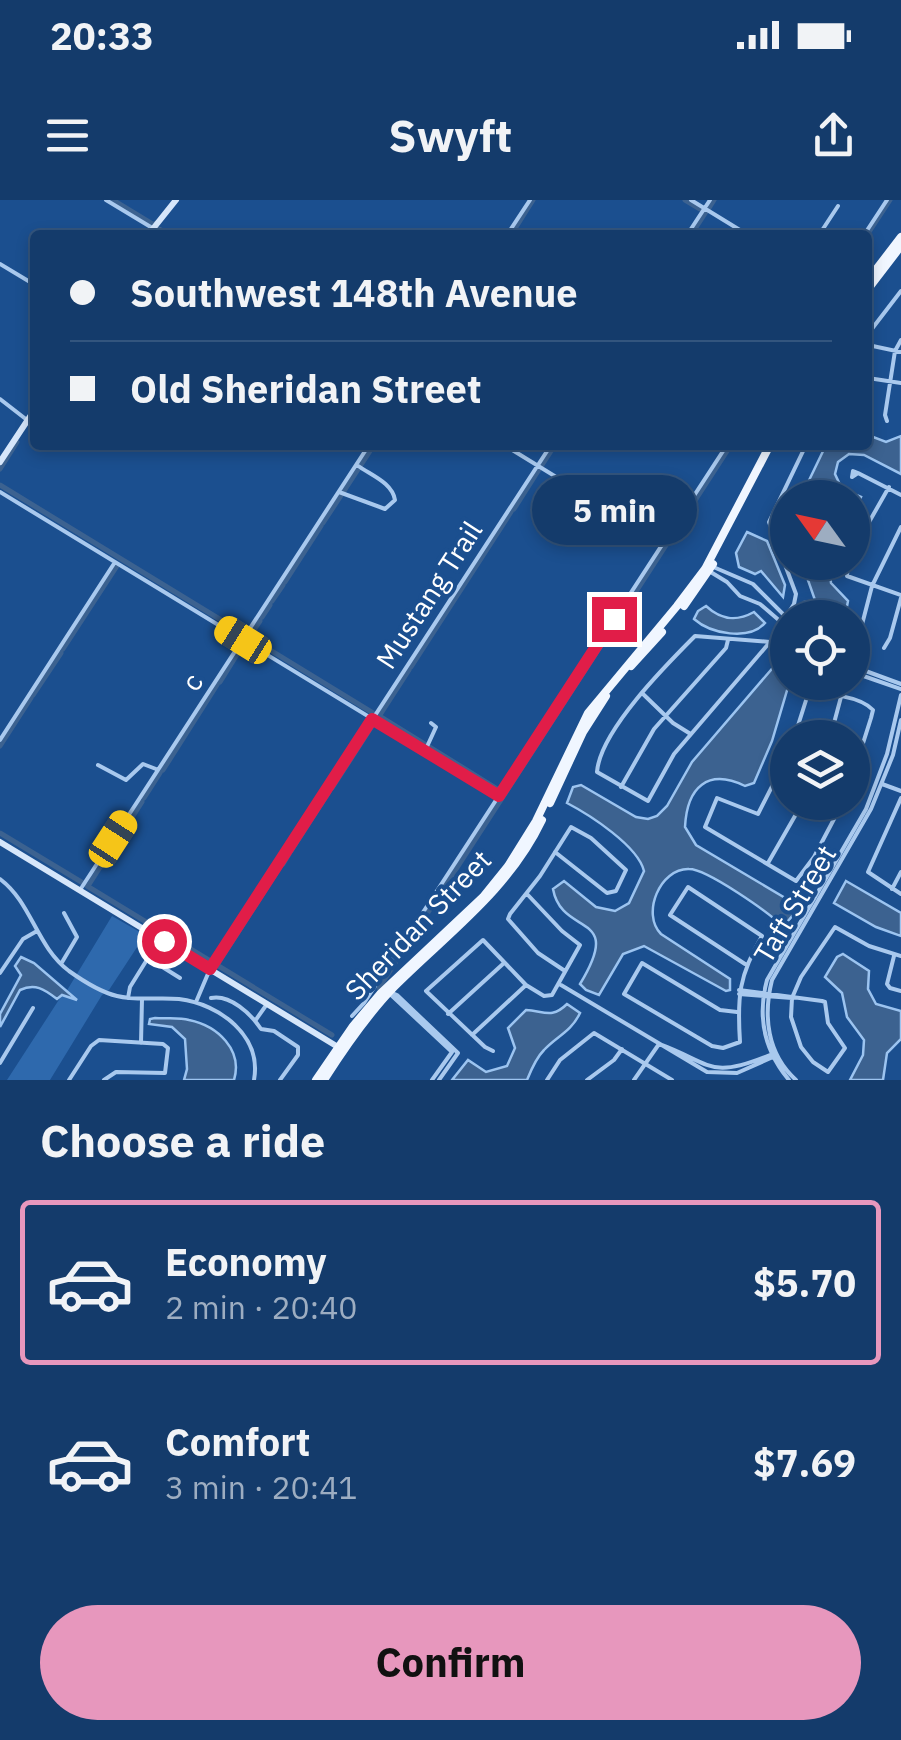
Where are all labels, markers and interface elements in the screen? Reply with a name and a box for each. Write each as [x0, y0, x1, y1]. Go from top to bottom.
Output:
text: 20:33 [50, 11, 154, 60]
text: Swyft [389, 106, 512, 164]
icon: menu [40, 108, 95, 163]
icon: share [806, 108, 861, 163]
text: Southwest 148th Avenue [130, 268, 578, 317]
text: Old Sheridan Street [130, 364, 482, 413]
callout: 5 min [532, 474, 696, 544]
north arrow [770, 480, 870, 580]
map controls [770, 480, 870, 820]
text: 5 min [573, 489, 656, 531]
street label: Mustang Trail [367, 514, 490, 676]
route end [592, 597, 637, 642]
button: locate [770, 600, 870, 700]
car [210, 611, 276, 669]
street label: c [172, 666, 211, 698]
button: layers [770, 720, 870, 820]
car [84, 806, 142, 872]
street label: Taft Street [745, 838, 844, 970]
street label: Sheridan Street [336, 842, 499, 1008]
route start [142, 919, 187, 964]
text: Choose a ride [40, 1111, 325, 1169]
text: Economy [165, 1237, 327, 1286]
icon: car [45, 1238, 135, 1328]
text: $5.70 [753, 1258, 856, 1307]
text: 2 min · 20:40 [165, 1286, 358, 1328]
text: Comfort [165, 1417, 310, 1466]
icon: car [45, 1418, 135, 1508]
text: $7.69 [753, 1438, 856, 1487]
text: 3 min · 20:41 [165, 1466, 358, 1508]
button: Confirm [40, 1605, 861, 1720]

